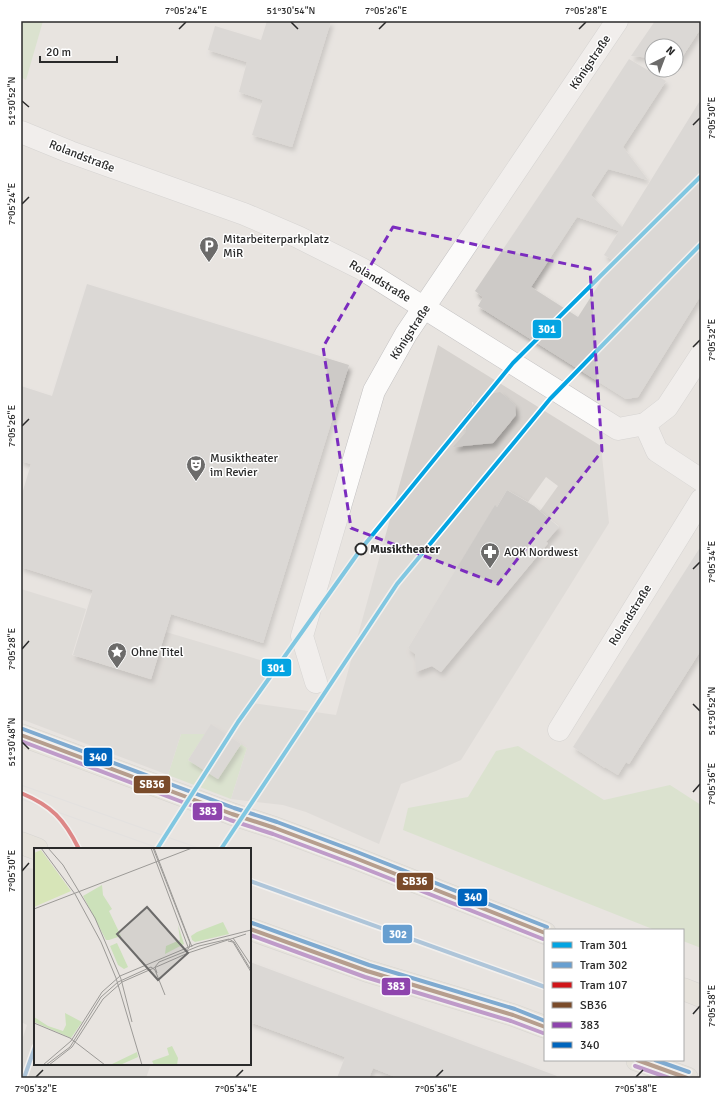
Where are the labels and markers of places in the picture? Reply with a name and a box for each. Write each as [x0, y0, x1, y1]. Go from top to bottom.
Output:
place label: Mitarbeiterparkplatz MiR [223, 232, 329, 261]
parking icon: Mitarbeiterparkplatz MiR [198, 235, 220, 263]
place label: Musiktheater im Revier [210, 451, 279, 480]
theatre icon: Musiktheater im Revier [185, 454, 207, 482]
pharmacy icon: AOK Nordwest [479, 541, 501, 569]
marker: Musiktheater [354, 542, 368, 556]
place label: Musiktheater [370, 542, 440, 557]
place label: AOK Nordwest [504, 545, 578, 560]
place icon: Ohne Titel [106, 641, 128, 669]
place label: Ohne Titel [131, 645, 184, 660]

